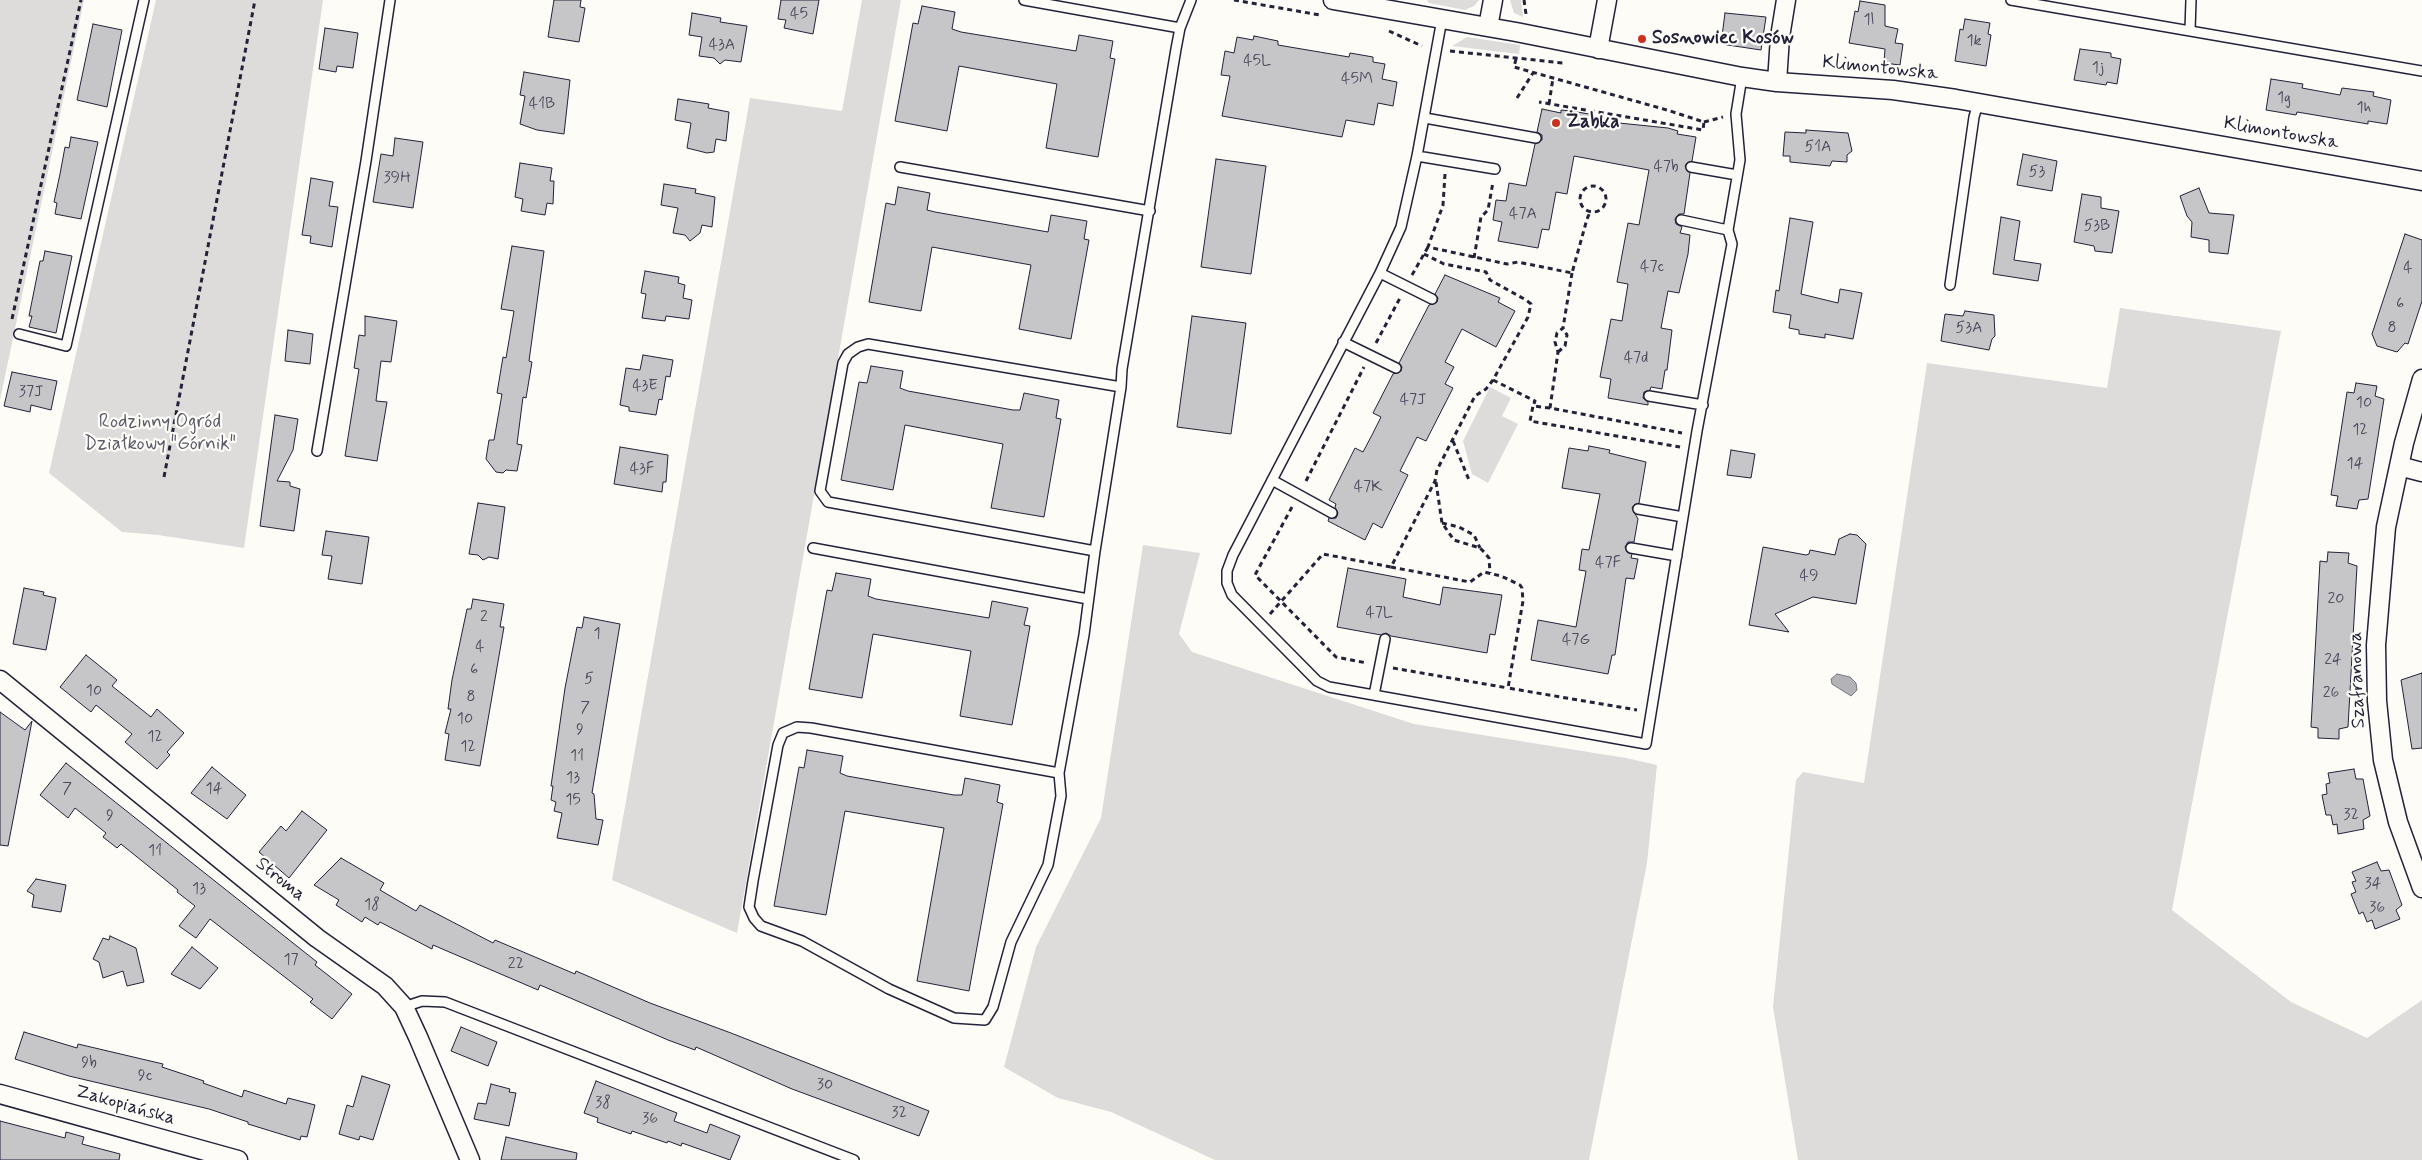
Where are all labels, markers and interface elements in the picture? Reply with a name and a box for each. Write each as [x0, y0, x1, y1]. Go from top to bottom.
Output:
house number: 45 [790, 5, 808, 25]
house number: 1l [1863, 11, 1875, 31]
place label: Sosnowiec Kosów [1652, 28, 1794, 50]
house number: 1k [1966, 32, 1982, 52]
marker: Sosnowiec Kosów [1636, 33, 1648, 45]
house number: 43A [709, 36, 735, 56]
house number: 45L [1243, 52, 1271, 72]
street label: Klimontowska [1821, 52, 1939, 86]
house number: 1j [2092, 59, 2104, 79]
house number: 45M [1341, 70, 1373, 90]
house number: 1g [2277, 89, 2291, 109]
house number: 41B [529, 95, 555, 115]
house number: 1h [2356, 99, 2372, 119]
place label: Żabka [1566, 112, 1619, 134]
street label: Klimontowska [2222, 113, 2340, 155]
marker: Żabka [1550, 117, 1562, 129]
house number: 51A [1805, 138, 1831, 158]
house number: 47b [1653, 158, 1679, 178]
house number: 53 [2029, 163, 2045, 183]
house number: 39H [383, 169, 411, 189]
house number: 47A [1509, 205, 1537, 225]
house number: 53B [2084, 217, 2110, 237]
house number: 47c [1640, 258, 1664, 278]
house number: 4 [2403, 259, 2413, 279]
house number: 6 [2396, 295, 2404, 315]
house number: 53A [1956, 319, 1982, 339]
house number: 8 [2387, 319, 2397, 339]
house number: 47d [1624, 349, 1648, 369]
house number: 43E [632, 377, 658, 397]
house number: 37J [19, 383, 43, 403]
house number: 47J [1400, 391, 1426, 411]
house number: 10 [2356, 394, 2372, 414]
park label: Rodzinny Ogród Działkowy "Górnik" [84, 412, 236, 456]
house number: 12 [2352, 421, 2368, 441]
house number: 14 [2347, 455, 2363, 475]
house number: 43F [630, 460, 654, 480]
house number: 47K [1354, 478, 1382, 498]
house number: 47F [1595, 554, 1621, 574]
house number: 49 [1800, 567, 1818, 587]
house number: 20 [2328, 590, 2344, 610]
house number: 47L [1365, 604, 1393, 624]
house number: 2 [480, 608, 488, 628]
house number: 1 [593, 625, 601, 645]
house number: 47G [1562, 631, 1590, 651]
street label: Szafranowa [2345, 631, 2371, 729]
house number: 4 [475, 638, 485, 658]
house number: 24 [2324, 651, 2342, 671]
house number: 6 [470, 661, 478, 681]
house number: 5 [584, 670, 594, 690]
house number: 10 [86, 682, 102, 702]
house number: 26 [2323, 684, 2339, 704]
house number: 8 [466, 688, 476, 708]
house number: 7 [580, 699, 590, 719]
house number: 10 [457, 710, 473, 730]
house number: 9 [576, 721, 584, 741]
house number: 12 [147, 728, 163, 748]
house number: 12 [460, 738, 476, 758]
house number: 11 [570, 747, 584, 767]
house number: 13 [566, 769, 580, 789]
house number: 7 [62, 780, 72, 800]
house number: 14 [206, 780, 222, 800]
house number: 15 [565, 791, 581, 811]
house number: 32 [2343, 806, 2359, 826]
house number: 9 [106, 807, 114, 827]
house number: 11 [148, 842, 162, 862]
street label: Stroma [250, 853, 310, 907]
house number: 34 [2365, 875, 2381, 895]
house number: 13 [192, 880, 206, 900]
house number: 18 [364, 896, 380, 916]
house number: 36 [2369, 899, 2385, 919]
house number: 17 [283, 951, 299, 971]
house number: 22 [508, 955, 524, 975]
house number: 9b [81, 1054, 97, 1074]
house number: 9c [138, 1067, 152, 1087]
house number: 30 [817, 1076, 833, 1096]
street label: Zakopiańska [72, 1081, 178, 1131]
house number: 38 [595, 1094, 611, 1114]
house number: 32 [891, 1104, 907, 1124]
house number: 36 [642, 1110, 658, 1130]

